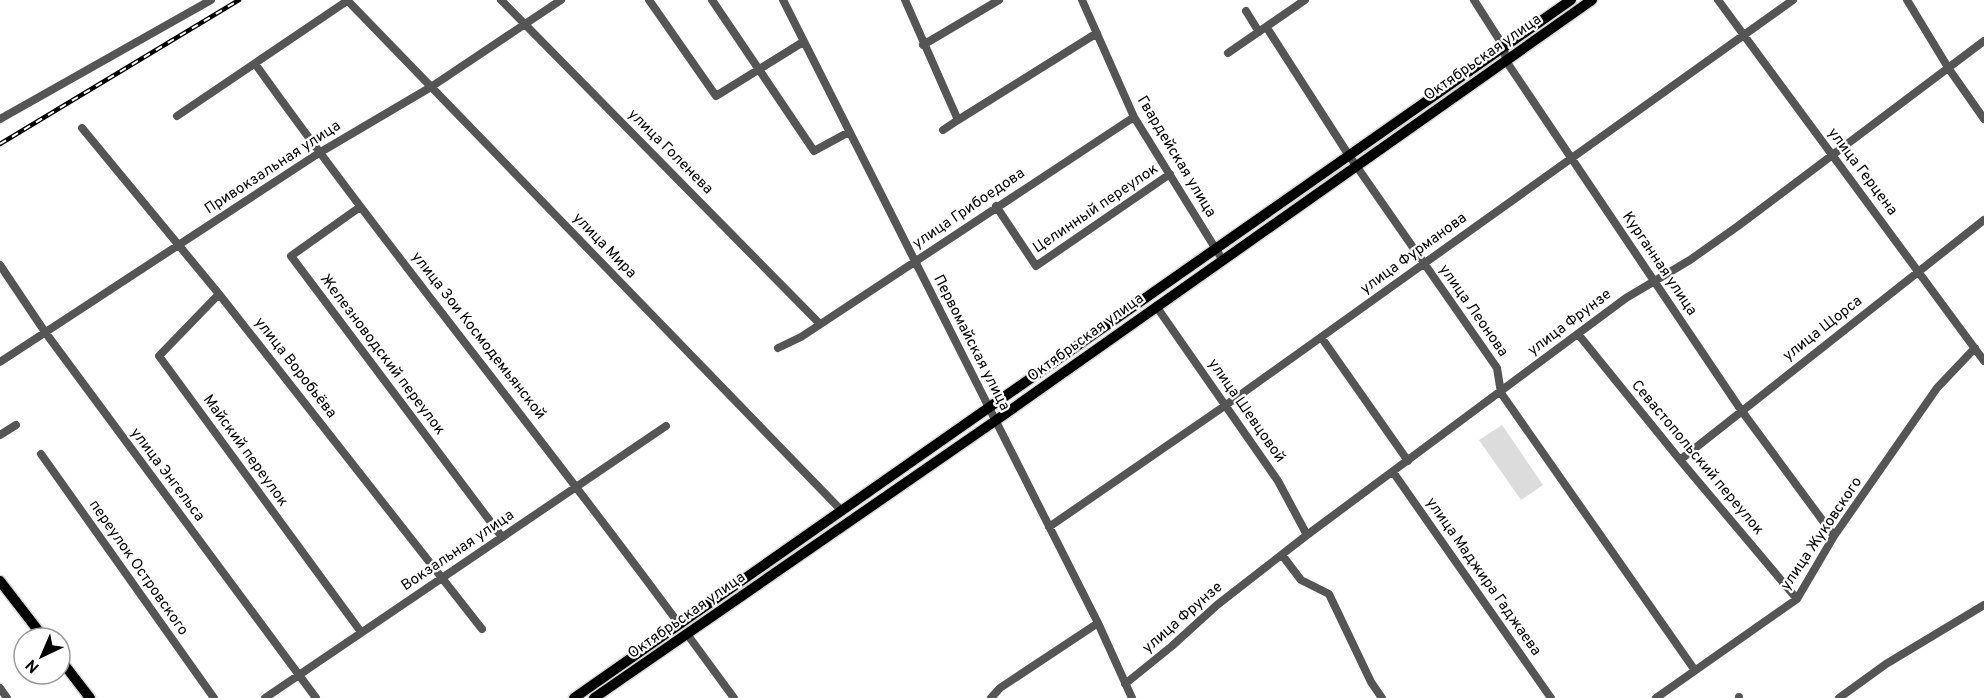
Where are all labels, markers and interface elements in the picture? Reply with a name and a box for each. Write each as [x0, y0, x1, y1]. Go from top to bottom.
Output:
street label: Октябрьская улица [1421, 10, 1545, 106]
street label: Гвардейская улица [1132, 93, 1220, 221]
street label: улица Голенева [623, 105, 717, 199]
street label: Привокзальная улица [201, 117, 345, 219]
street label: улица Герцена [1823, 124, 1901, 220]
street label: Целинный переулок [1030, 160, 1162, 258]
street label: улица Грибоедова [909, 164, 1029, 254]
street label: Курганная улица [1617, 208, 1701, 320]
street label: улица Мира [568, 209, 640, 283]
street label: улица Фурманова [1357, 209, 1471, 299]
street label: улица Зои Космодемьянской [407, 248, 549, 424]
street label: улица Леонова [1434, 261, 1512, 361]
street label: Железноводский переулок [315, 271, 449, 439]
street label: Первомайская улица [928, 272, 1014, 414]
street label: улица Фрунзе [1524, 285, 1616, 361]
street label: Октябрьская улица [1024, 289, 1148, 387]
street label: улица Щорса [1779, 292, 1867, 366]
street label: улица Воробьёва [250, 314, 340, 422]
street label: улица Шевцовой [1203, 355, 1289, 467]
street label: Севастопольский переулок [1626, 377, 1768, 539]
street label: Майский переулок [198, 391, 292, 511]
street label: улица Энгельса [126, 424, 208, 526]
street label: улица Жуковского [1777, 474, 1867, 594]
street label: улица Маджира Гаджаева [1421, 494, 1545, 660]
street label: переулок Островского [84, 497, 192, 639]
street label: Вокзальная улица [398, 506, 518, 596]
street label: Октябрьская улица [625, 568, 749, 664]
street label: улица Фрунзе [1139, 578, 1227, 658]
north arrow [12, 626, 72, 686]
text: N [22, 654, 44, 677]

